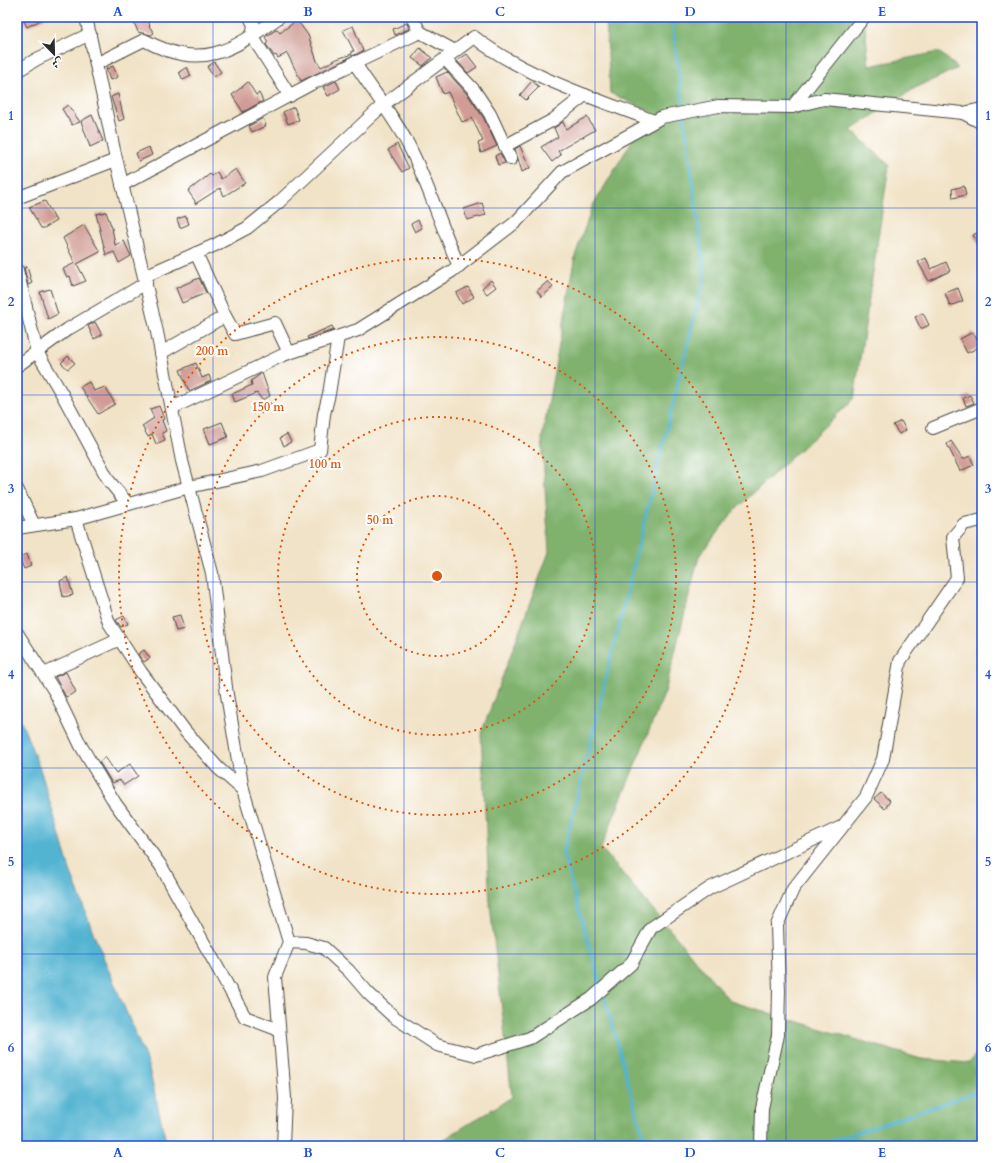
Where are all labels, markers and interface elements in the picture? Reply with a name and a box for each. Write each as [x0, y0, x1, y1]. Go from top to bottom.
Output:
text: A [113, 3, 123, 21]
text: B [303, 3, 313, 21]
text: C [495, 3, 505, 21]
text: D [684, 3, 696, 21]
text: E [878, 3, 886, 21]
north arrow [34, 34, 74, 74]
text: ش [50, 54, 66, 72]
text: 1 [8, 107, 14, 125]
text: 1 [985, 107, 991, 125]
text: 2 [8, 293, 15, 311]
text: 2 [985, 293, 992, 311]
text: 200 m [196, 343, 229, 359]
text: 150 m [252, 399, 285, 415]
text: 100 m [309, 456, 342, 472]
text: 3 [8, 480, 15, 498]
text: 3 [985, 480, 992, 498]
text: 50 m [367, 512, 394, 528]
centre of rings [430, 569, 444, 583]
text: 4 [8, 666, 15, 684]
text: 4 [985, 666, 992, 684]
text: 5 [8, 853, 14, 871]
text: 5 [985, 853, 991, 871]
text: 6 [8, 1039, 15, 1057]
text: 6 [985, 1039, 992, 1057]
text: A [113, 1144, 123, 1162]
text: B [303, 1144, 313, 1162]
text: C [495, 1144, 505, 1162]
text: D [684, 1144, 696, 1162]
text: E [878, 1144, 886, 1162]

